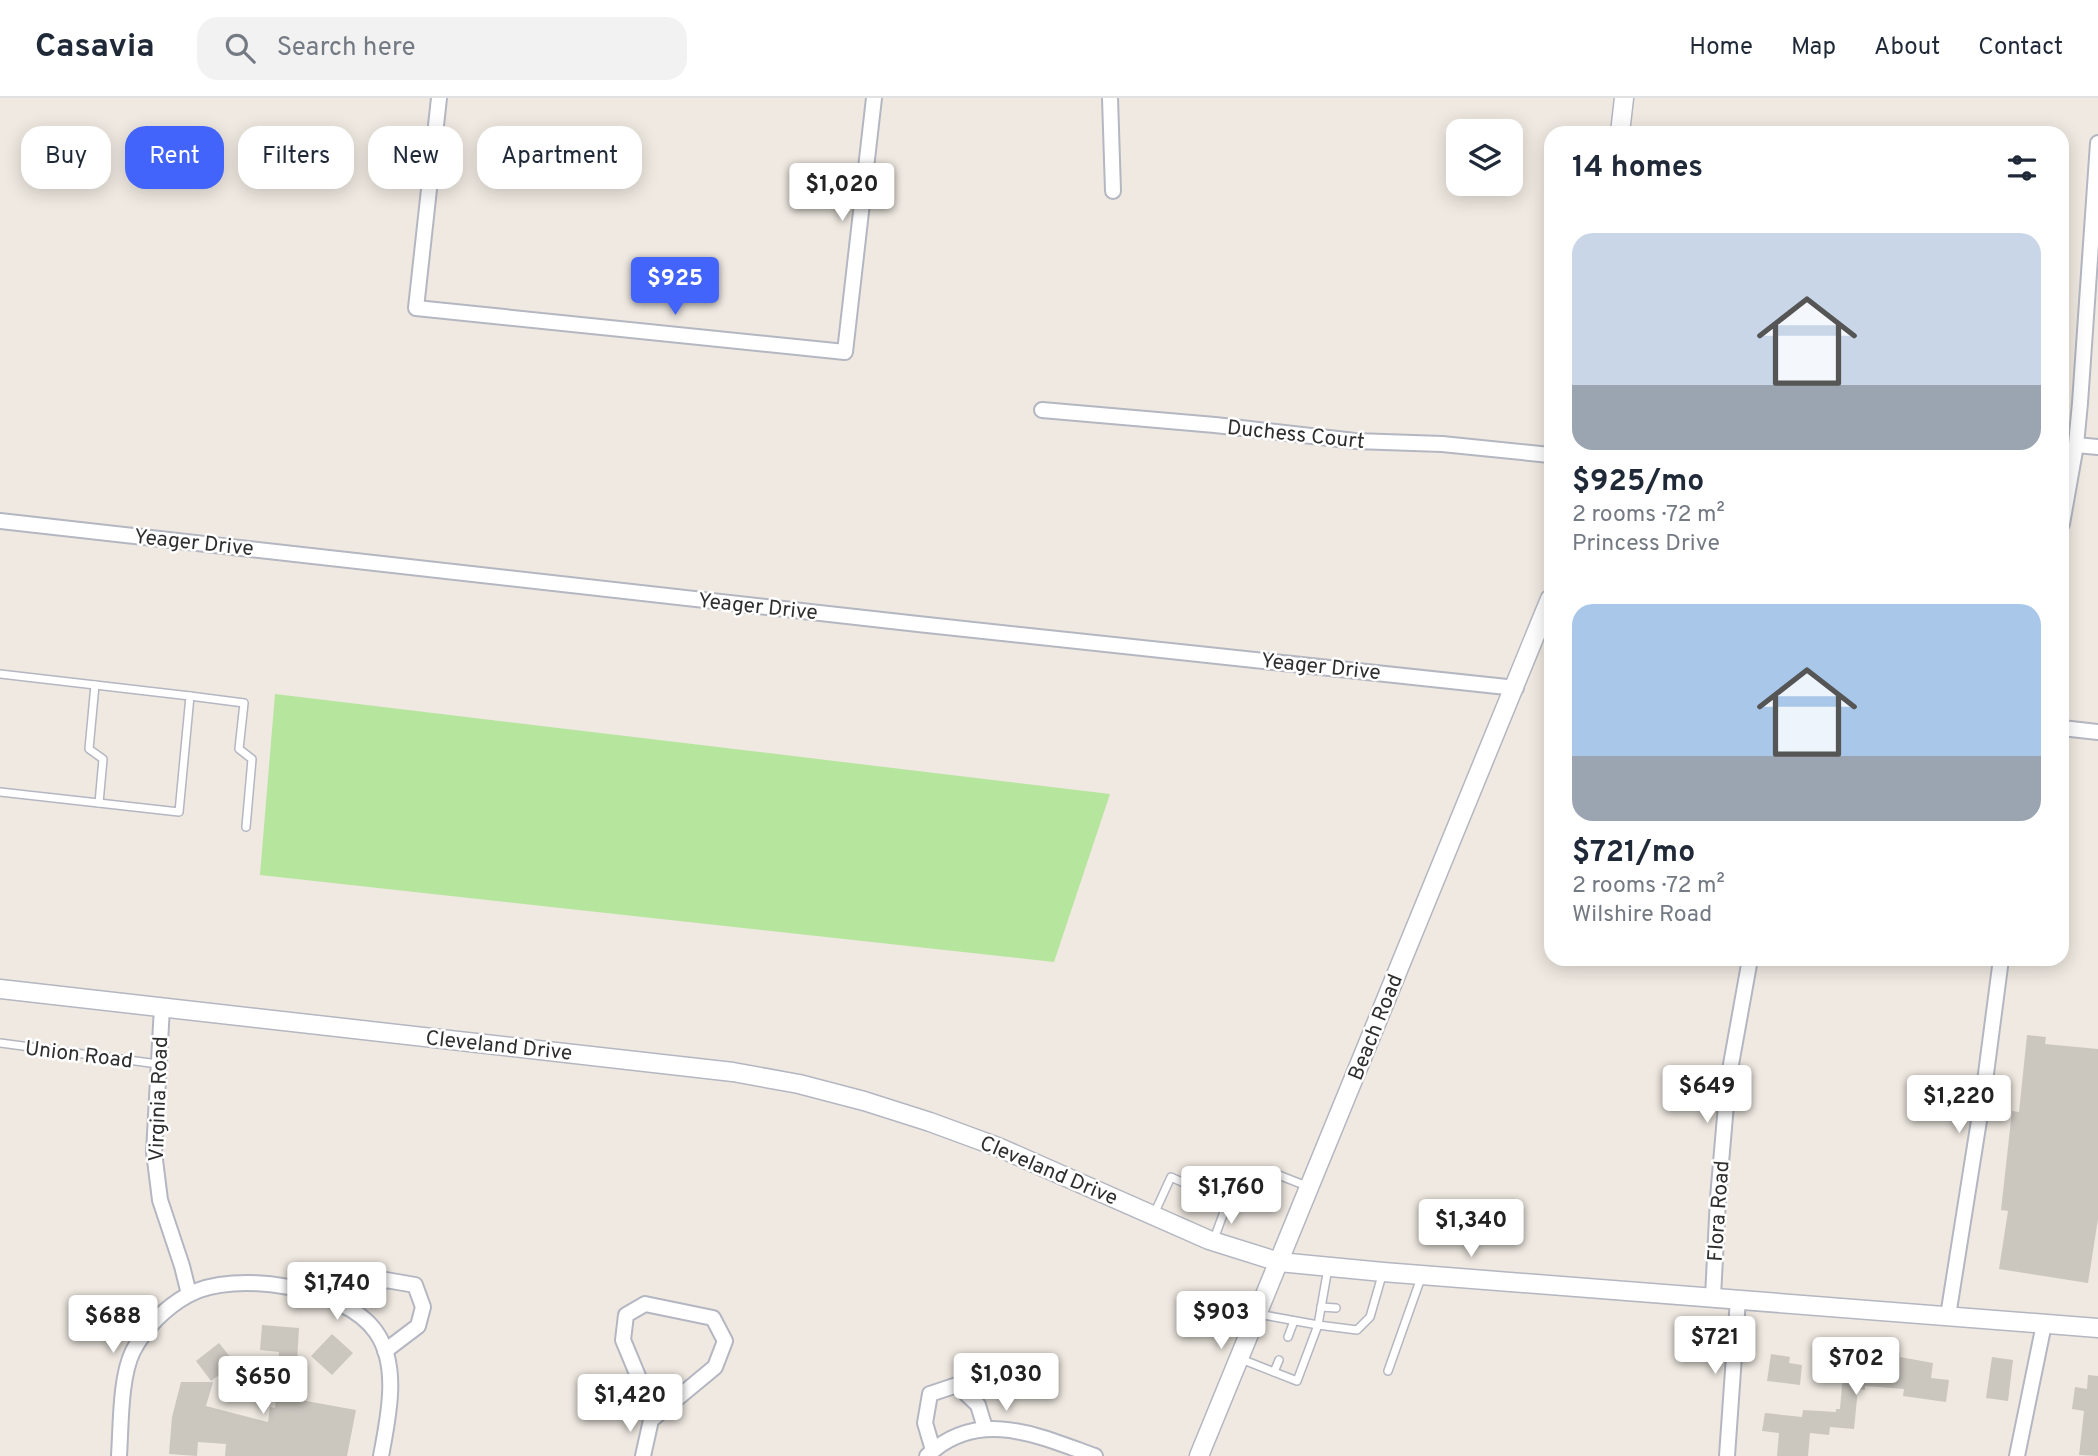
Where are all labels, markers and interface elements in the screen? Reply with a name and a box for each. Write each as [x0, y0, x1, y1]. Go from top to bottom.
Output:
search box [197, 17, 687, 80]
text: Casavia [35, 27, 155, 69]
icon: search [221, 29, 259, 67]
text: Search here [277, 32, 416, 65]
text: Home [1689, 33, 1753, 63]
text: Map [1791, 33, 1836, 63]
text: About [1874, 33, 1940, 63]
text: Contact [1978, 33, 2063, 63]
map controls [1446, 119, 1523, 196]
button: layers [1446, 119, 1523, 196]
chip: Buy [21, 126, 111, 189]
chip: Rent [125, 126, 224, 189]
chip: Filters [238, 126, 354, 189]
chip: New [368, 126, 463, 189]
chip: Apartment [477, 126, 642, 189]
icon: filters [2003, 149, 2041, 187]
text: 14 homes [1572, 150, 1703, 187]
pin: $1,020 [785, 164, 899, 223]
text: $1,020 [805, 171, 879, 200]
pin: $925 [634, 258, 716, 317]
text: $925 [647, 265, 703, 294]
icon: home [1744, 278, 1870, 404]
street label: Duchess Court [1226, 415, 1366, 456]
text: $925/mo [1572, 464, 1704, 501]
text: 2 rooms · 72 m² [1572, 501, 1725, 530]
street label: Yeager Drive [133, 524, 255, 563]
text: Princess Drive [1572, 530, 1720, 559]
street label: Yeager Drive [697, 588, 819, 627]
street label: Yeager Drive [1260, 648, 1382, 687]
icon: home [1744, 649, 1870, 775]
text: $721/mo [1572, 835, 1695, 872]
text: 2 rooms · 72 m² [1572, 872, 1725, 901]
text: Wilshire Road [1572, 901, 1712, 930]
street label: Beach Road [1343, 970, 1410, 1085]
street label: Cleveland Drive [424, 1025, 574, 1068]
street label: Union Road [23, 1035, 134, 1076]
street label: Virginia Road [144, 1036, 175, 1162]
pin: $649 [1666, 1066, 1748, 1125]
text: $649 [1679, 1073, 1735, 1102]
pin: $1,220 [1902, 1076, 2016, 1135]
text: $1,220 [1923, 1083, 1995, 1112]
street label: Cleveland Drive [975, 1130, 1122, 1213]
street label: Flora Road [1702, 1160, 1736, 1263]
pin: $1,760 [1174, 1166, 1288, 1226]
text: $1,760 [1197, 1174, 1265, 1203]
pin: $1,340 [1414, 1200, 1528, 1259]
text: $1,340 [1435, 1207, 1507, 1236]
pin: $1,740 [280, 1262, 394, 1322]
text: $1,740 [303, 1270, 371, 1299]
pin: $903 [1180, 1292, 1262, 1351]
pin: $688 [72, 1296, 154, 1355]
text: $903 [1192, 1299, 1250, 1328]
text: $688 [85, 1303, 141, 1332]
pin: $721 [1674, 1316, 1756, 1376]
text: $721 [1690, 1324, 1740, 1353]
pin: $702 [1815, 1338, 1897, 1397]
text: $702 [1828, 1345, 1884, 1374]
pin: $1,030 [949, 1354, 1063, 1413]
pin: $650 [222, 1356, 304, 1416]
text: $1,030 [970, 1361, 1042, 1390]
text: $650 [234, 1364, 292, 1393]
pin: $1,420 [573, 1374, 687, 1434]
text: $1,420 [593, 1382, 667, 1411]

